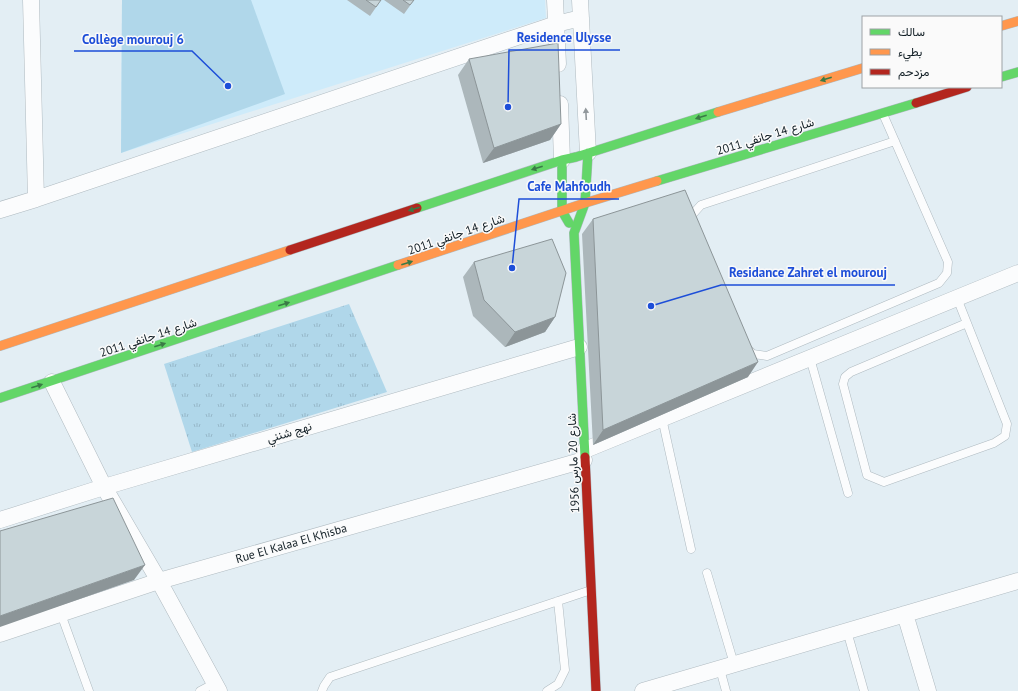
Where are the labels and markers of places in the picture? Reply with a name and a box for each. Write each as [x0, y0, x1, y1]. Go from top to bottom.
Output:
callout: Residence Ulysse [509, 25, 620, 50]
callout: Collège mourouj 6 [74, 26, 192, 51]
callout: Cafe Mahfoudh [519, 174, 619, 199]
callout: Residance Zahret el mourouj [721, 260, 895, 285]

